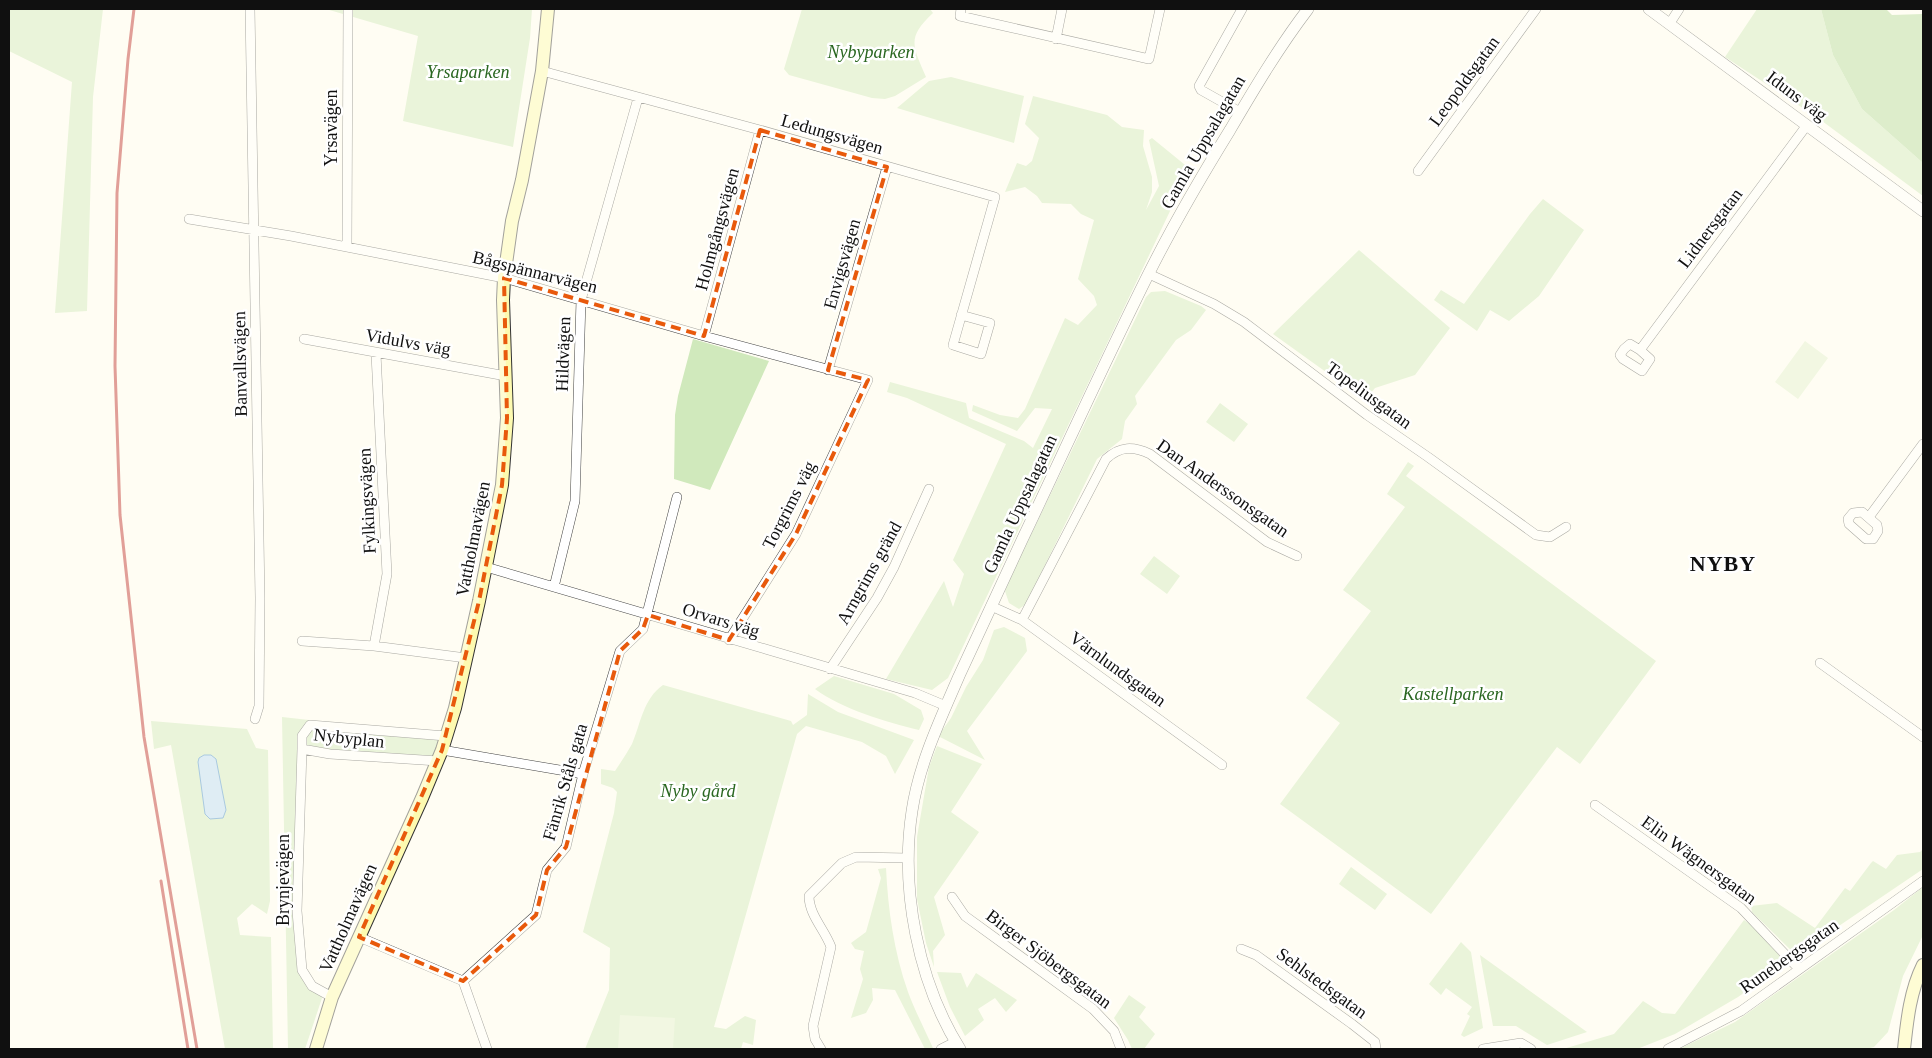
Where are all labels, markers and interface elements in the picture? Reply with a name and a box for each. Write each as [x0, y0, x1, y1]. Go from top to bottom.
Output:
street label: Leopoldsgatan [1425, 32, 1503, 130]
park label: Nybyparken [827, 42, 914, 62]
park label: Yrsaparken [426, 62, 510, 82]
street label: Iduns väg [1763, 67, 1831, 125]
street label: Gamla Uppsalagatan [1157, 72, 1249, 212]
street label: Yrsavägen [321, 90, 341, 166]
street label: Ledungsvägen [779, 110, 885, 158]
street label: Holmgångsvägen [691, 166, 743, 292]
street label: Lidnersgatan [1674, 184, 1746, 272]
street label: Envigsvägen [820, 217, 864, 311]
street label: Bågspännarvägen [471, 247, 599, 297]
street label: Banvallsvägen [229, 311, 251, 417]
street label: Hildvägen [552, 316, 574, 392]
street label: Vidulvs väg [364, 325, 452, 359]
street label: Topeliusgatan [1322, 357, 1416, 433]
street label: Gamla Uppsalagatan [979, 432, 1061, 576]
street label: Dan Anderssonsgatan [1153, 435, 1293, 541]
street label: Fylkingsvägen [354, 448, 380, 554]
street label: Torgrims väg [758, 458, 820, 552]
street label: Vattholmavägen [452, 480, 494, 598]
street label: Arngrims gränd [833, 518, 905, 628]
district label: NYBY [1690, 551, 1756, 576]
street label: Orvars väg [680, 599, 762, 641]
street label: Värnlundsgatan [1066, 627, 1170, 711]
park label: Kastellparken [1402, 684, 1504, 704]
street label: Fänrik Ståls gata [539, 721, 591, 843]
street label: Nybyplan [313, 724, 385, 752]
park label: Nyby gård [660, 781, 736, 801]
street label: Elin Wägnersgatan [1638, 812, 1760, 908]
street label: Brynjevägen [273, 834, 293, 926]
street label: Vattholmavägen [315, 861, 381, 975]
street label: Birger Sjöbergsgatan [982, 905, 1116, 1013]
street label: Runebergsgatan [1736, 915, 1842, 997]
street label: Sehlstedsgatan [1273, 943, 1371, 1023]

